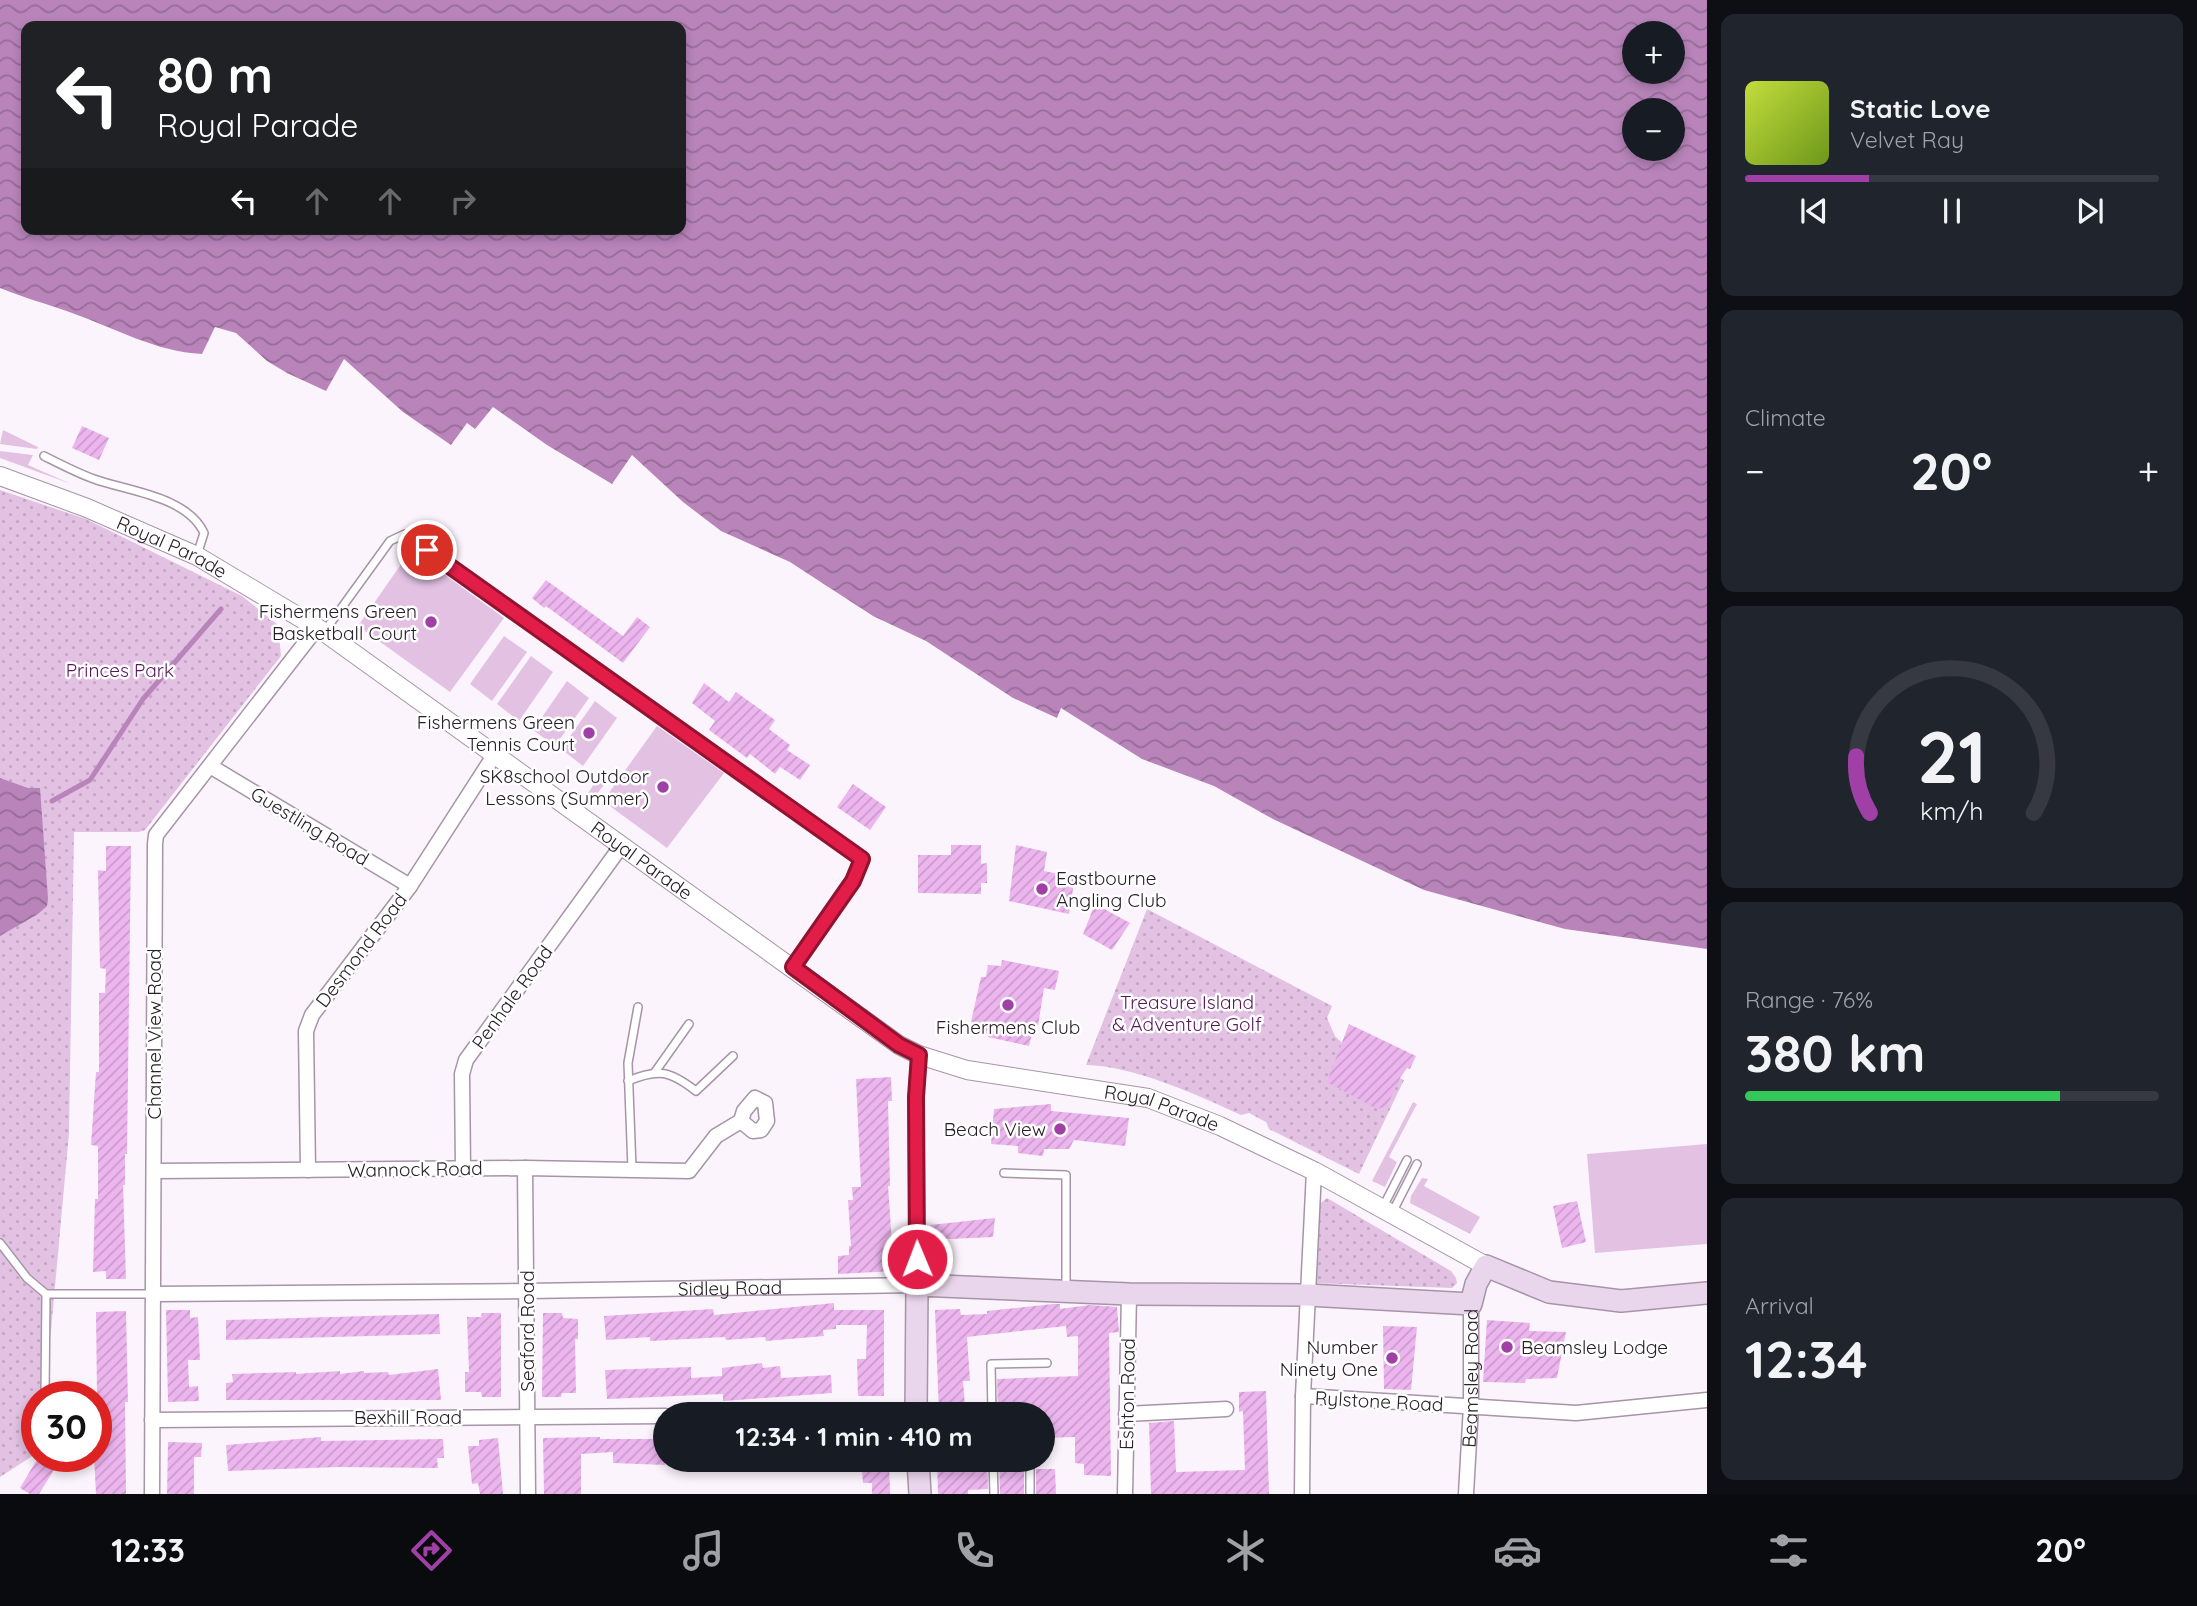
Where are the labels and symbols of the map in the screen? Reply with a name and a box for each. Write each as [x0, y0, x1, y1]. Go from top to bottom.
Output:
street label: Royal Parade [113, 510, 232, 583]
pin [397, 520, 457, 580]
place label: Fishermens Green Basketball Court [259, 599, 417, 645]
marker: Fishermens Green Basketball Court [423, 614, 439, 630]
park label: Princes Park [66, 658, 174, 682]
place label: Fishermens Green Tennis Court [417, 710, 575, 756]
marker: Fishermens Green Tennis Court [581, 725, 597, 741]
place label: SK8school Outdoor Lessons (Summer) [480, 764, 650, 810]
marker: SK8school Outdoor Lessons (Summer) [655, 779, 671, 795]
street label: Guestling Road [247, 781, 373, 871]
street label: Royal Parade [586, 816, 697, 905]
place label: Eastbourne Angling Club [1056, 866, 1167, 912]
marker: Eastbourne Angling Club [1034, 881, 1050, 897]
street label: Desmond Road [310, 888, 412, 1012]
street label: Penhale Road [466, 940, 558, 1054]
street label: Channel View Road [142, 948, 166, 1120]
park label: Treasure Island & Adventure Golf [1112, 990, 1262, 1036]
marker: Fishermens Club [1000, 997, 1016, 1013]
place label: Fishermens Club [936, 1015, 1080, 1039]
street label: Royal Parade [1102, 1079, 1223, 1136]
place label: Beach View [944, 1117, 1046, 1141]
marker: Beach View [1052, 1121, 1068, 1137]
street label: Wannock Road [347, 1156, 483, 1182]
position arrow [880, 1222, 954, 1296]
street label: Seaford Road [515, 1270, 539, 1392]
street label: Sidley Road [678, 1275, 782, 1301]
street label: Beamsley Road [1457, 1309, 1483, 1448]
place label: Number Ninety One [1280, 1335, 1379, 1381]
place label: Beamsley Lodge [1521, 1335, 1668, 1359]
street label: Eshton Road [1114, 1338, 1140, 1450]
marker: Beamsley Lodge [1499, 1339, 1515, 1355]
marker: Number Ninety One [1384, 1350, 1400, 1366]
speed limit sign: 30 [21, 1381, 112, 1472]
street label: Rylstone Road [1314, 1386, 1444, 1416]
street label: Bexhill Road [354, 1405, 462, 1429]

